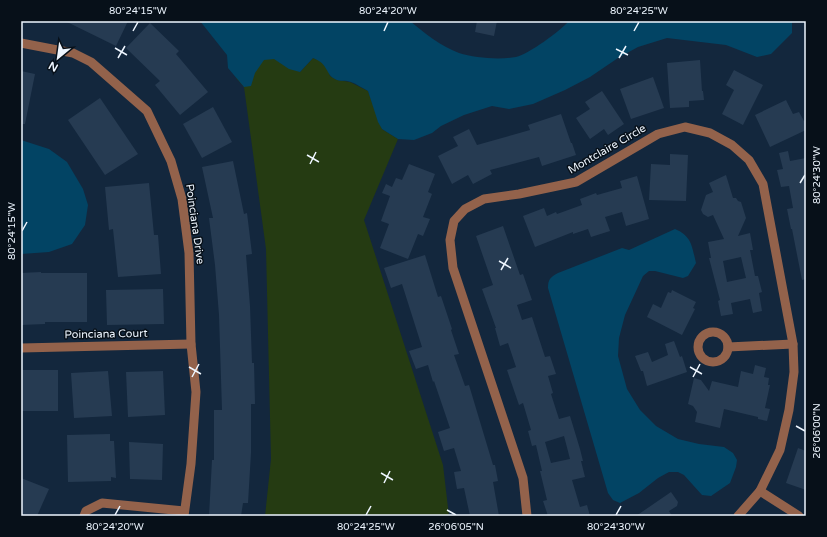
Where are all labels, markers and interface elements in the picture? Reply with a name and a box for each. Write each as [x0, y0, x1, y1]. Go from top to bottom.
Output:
text: 80°24'15"W [109, 5, 167, 17]
text: 80°24'20"W [359, 5, 417, 17]
text: 80°24'25"W [610, 5, 668, 17]
north arrow [38, 38, 78, 78]
text: N [46, 58, 60, 74]
street label: Montclaire Circle [566, 121, 648, 177]
text: 80°24'30"W [811, 146, 823, 204]
street label: Poinciana Drive [183, 183, 207, 265]
text: 80°24'15"W [6, 202, 18, 260]
street label: Poinciana Court [64, 327, 148, 341]
text: 26°06'00"N [811, 403, 823, 459]
text: 80°24'20"W [86, 521, 144, 533]
text: 80°24'25"W [337, 521, 395, 533]
text: 26°06'05"N [428, 521, 484, 533]
text: 80°24'30"W [587, 521, 645, 533]

